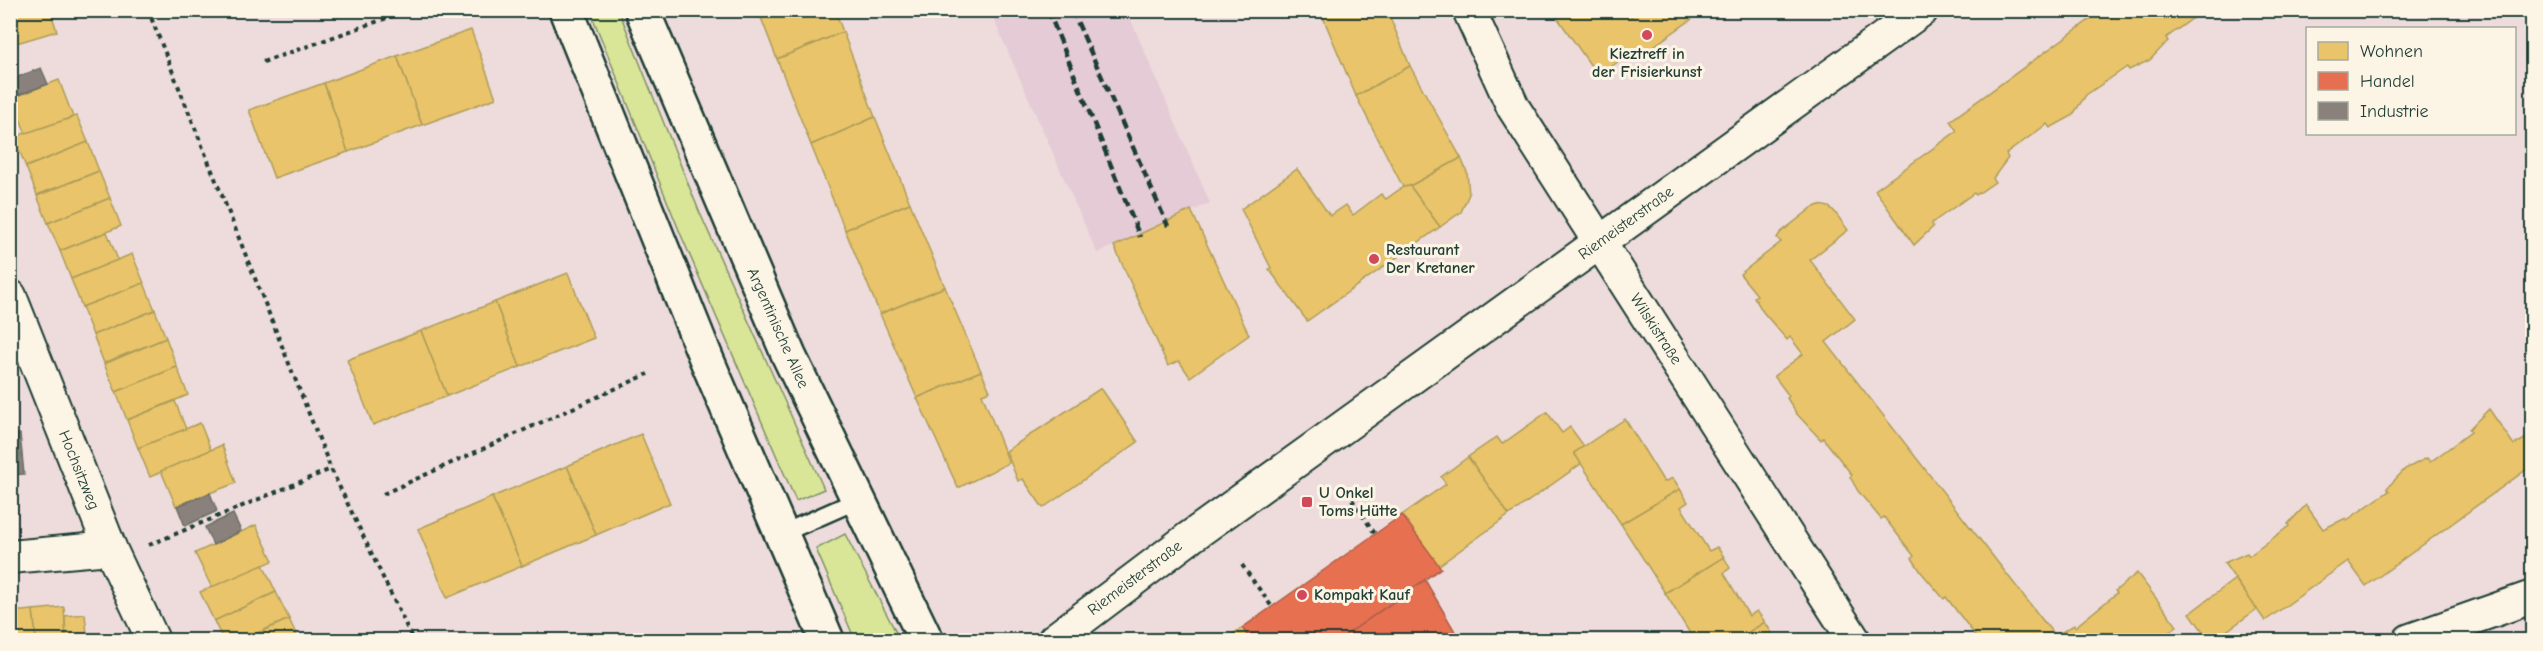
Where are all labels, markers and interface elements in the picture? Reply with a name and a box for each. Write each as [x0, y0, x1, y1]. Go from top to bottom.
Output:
legend [2306, 27, 2516, 135]
marker: Kieztreff in der Frisierkunst [1640, 28, 1654, 42]
text: Wohnen [2360, 41, 2423, 62]
place label: Kieztreff in der Frisierkunst [1592, 45, 1703, 81]
text: Handel [2360, 71, 2415, 92]
text: Industrie [2360, 101, 2429, 122]
street label: Riemeisterstraße [1575, 182, 1677, 264]
place label: Restaurant Der Kretaner [1386, 241, 1475, 277]
marker: Restaurant Der Kretaner [1367, 252, 1381, 266]
street label: Argentinische Allee [743, 265, 813, 391]
street label: Wilskistraße [1626, 290, 1686, 368]
street label: Hochsitzweg [55, 428, 103, 512]
place label: U Onkel Toms Hütte [1319, 484, 1397, 520]
marker: U Onkel Toms Hütte [1300, 495, 1314, 509]
street label: Riemeisterstraße [1084, 537, 1186, 619]
place label: Kompakt Kauf [1314, 586, 1411, 604]
marker: Kompakt Kauf [1295, 588, 1309, 602]

